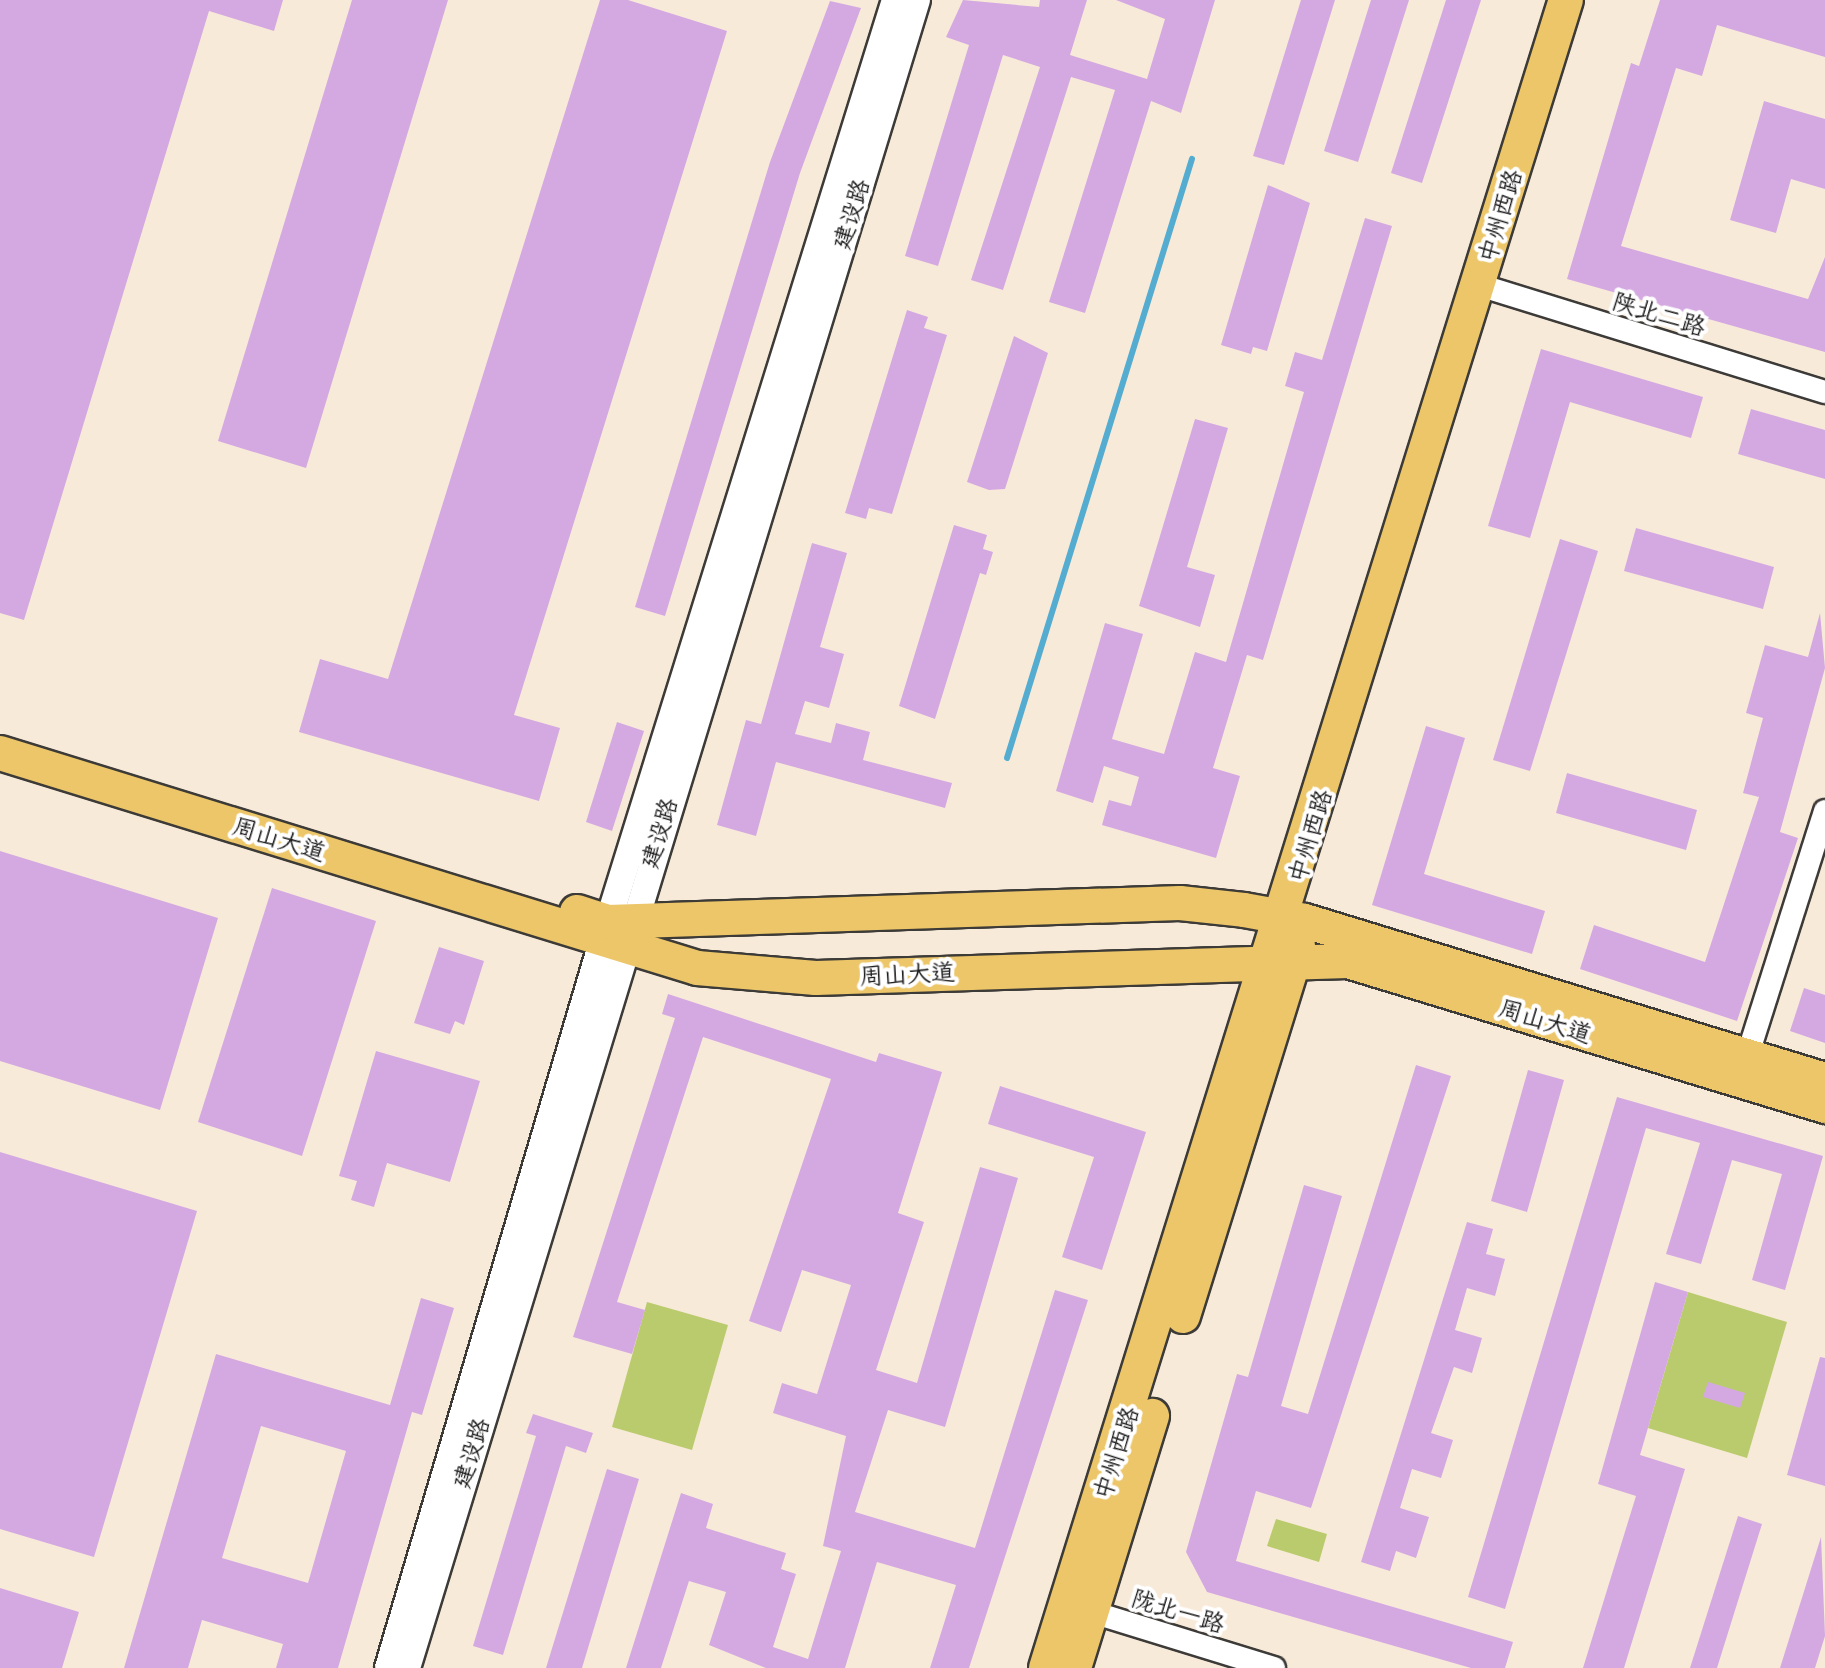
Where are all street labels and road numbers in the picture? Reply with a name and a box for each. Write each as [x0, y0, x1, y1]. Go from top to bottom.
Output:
street label: 中州西路 [1472, 166, 1528, 266]
street label: 建设路 [827, 175, 875, 253]
street label: 陕北二路 [1609, 286, 1709, 342]
street label: 中州西路 [1282, 786, 1338, 886]
street label: 建设路 [635, 794, 683, 872]
street label: 周山大道 [229, 811, 329, 867]
street label: 周山大道 [858, 957, 956, 991]
street label: 周山大道 [1495, 993, 1595, 1049]
street label: 中州西路 [1087, 1403, 1145, 1503]
street label: 建设路 [447, 1414, 495, 1492]
street label: 陇北一路 [1128, 1583, 1228, 1639]

